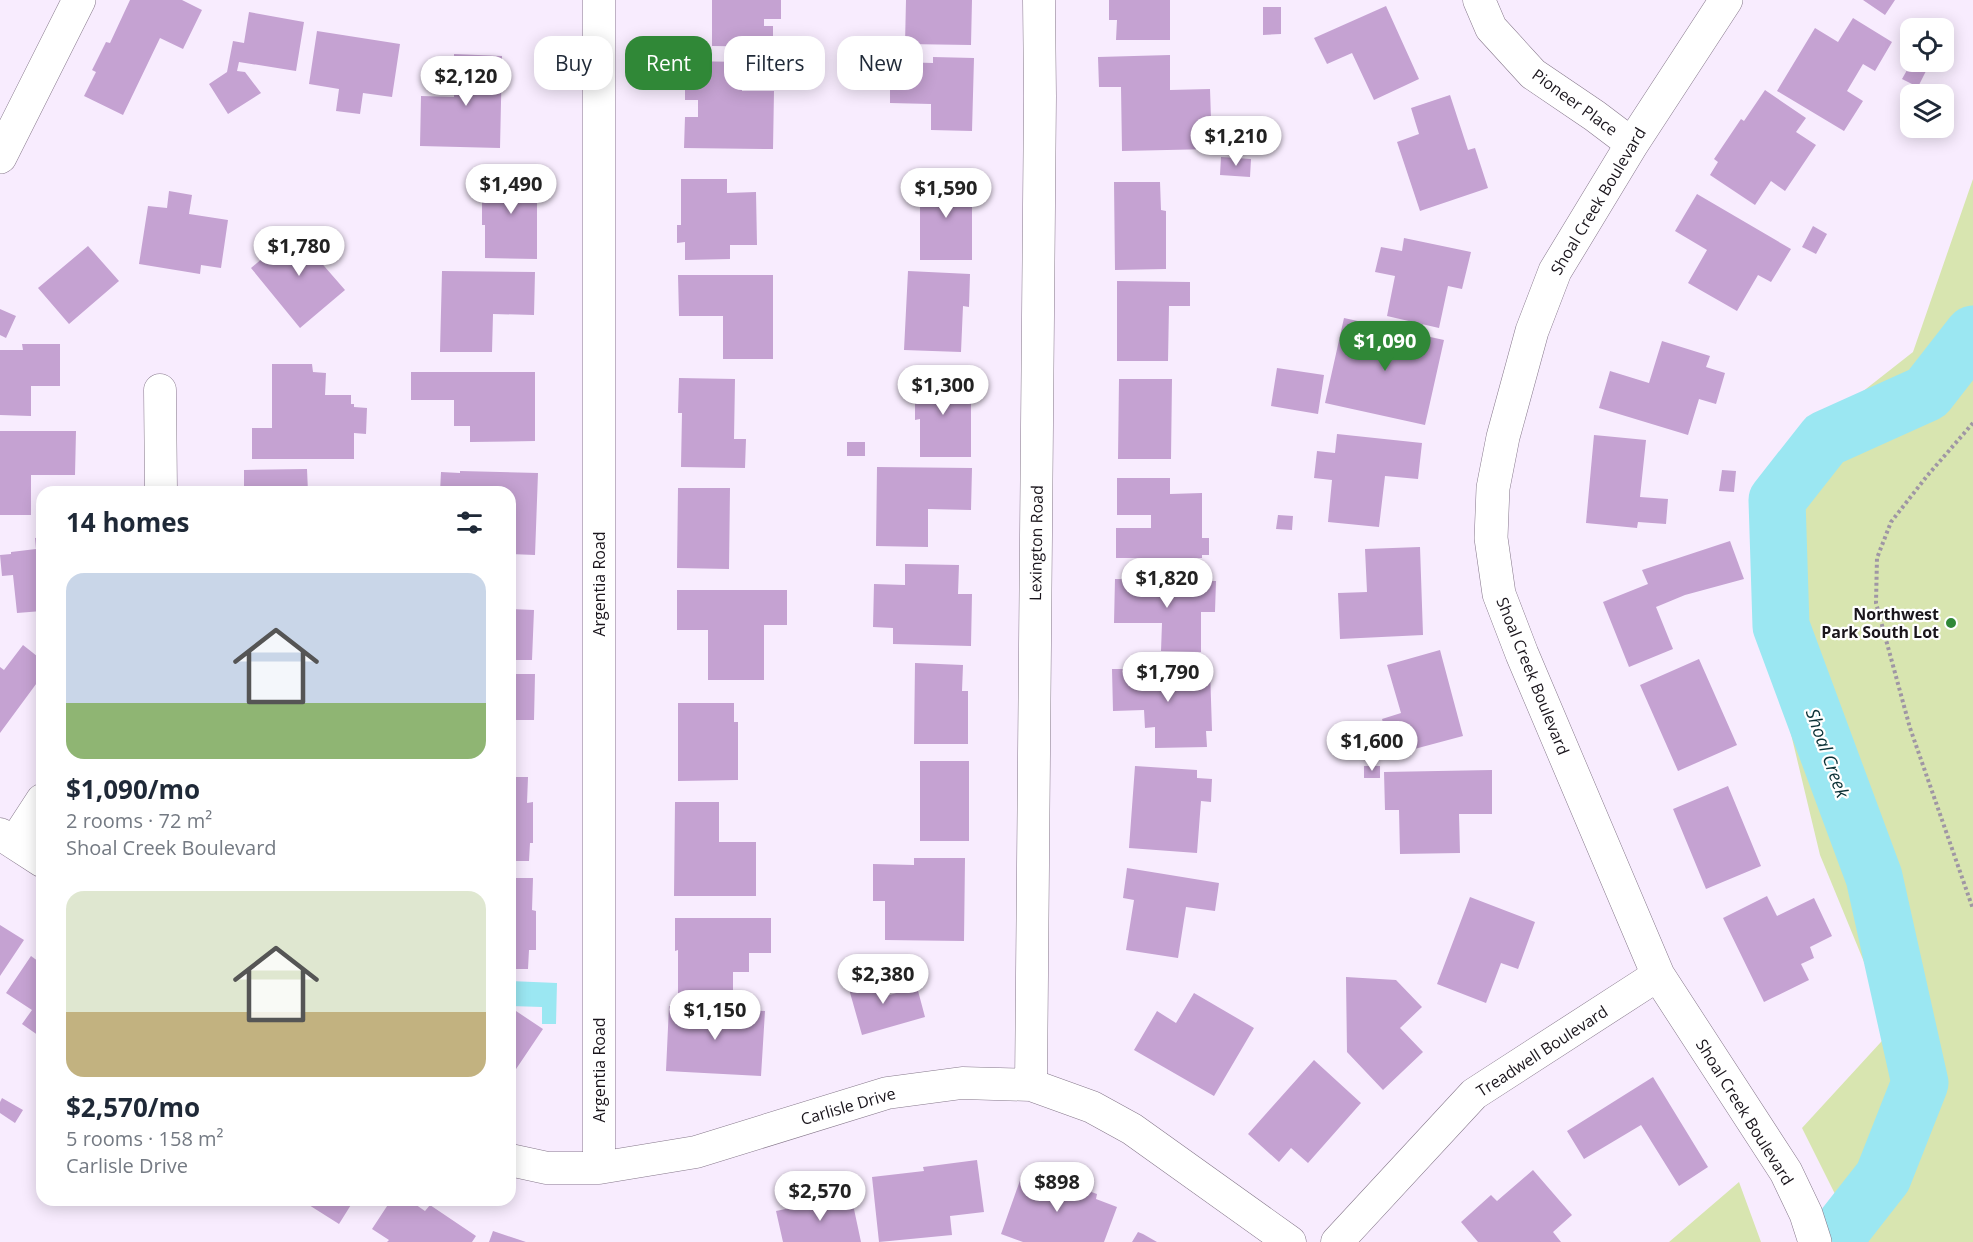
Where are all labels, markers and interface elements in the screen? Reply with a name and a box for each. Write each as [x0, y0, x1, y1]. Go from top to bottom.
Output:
map controls [1900, 18, 1954, 138]
button: locate [1900, 18, 1954, 72]
chip: Buy [534, 36, 613, 90]
chip: Rent [625, 36, 712, 90]
chip: Filters [724, 36, 825, 90]
chip: New [837, 36, 923, 90]
pin: $2,120 [417, 56, 515, 107]
text: $2,120 [435, 62, 497, 89]
street label: Pioneer Place [1528, 63, 1622, 141]
button: layers [1900, 84, 1954, 138]
pin: $1,210 [1187, 116, 1285, 167]
text: $1,210 [1205, 122, 1267, 149]
street label: Shoal Creek Boulevard [1545, 123, 1651, 279]
pin: $1,490 [462, 164, 560, 215]
pin: $1,590 [897, 168, 995, 219]
text: $1,490 [480, 170, 542, 197]
text: $1,590 [915, 174, 977, 201]
pin: $1,780 [250, 226, 348, 277]
text: $1,780 [268, 232, 330, 259]
pin: $1,090 [1336, 321, 1434, 372]
text: $1,090 [1354, 327, 1416, 354]
pin: $1,300 [894, 365, 992, 416]
text: $1,300 [912, 371, 974, 398]
street label: Lexington Road [1024, 485, 1048, 601]
text: 14 homes [66, 504, 190, 540]
icon: filters [453, 506, 486, 539]
street label: Argentia Road [588, 531, 610, 637]
pin: $1,820 [1118, 558, 1216, 609]
text: $1,820 [1136, 564, 1198, 591]
street label: Shoal Creek Boulevard [1491, 594, 1575, 758]
place label: Northwest Park South Lot [1821, 603, 1939, 643]
icon: home [222, 612, 330, 720]
marker: Northwest Park South Lot [1944, 616, 1958, 630]
pin: $1,790 [1119, 652, 1217, 703]
text: $1,790 [1137, 658, 1199, 685]
water label: Shoal Creek [1801, 705, 1856, 802]
pin: $1,600 [1323, 721, 1421, 772]
text: $1,600 [1341, 727, 1403, 754]
text: $1,090/mo [66, 771, 200, 807]
text: 2 rooms · 72 m² [66, 807, 212, 834]
text: Shoal Creek Boulevard [66, 834, 277, 861]
icon: home [222, 930, 330, 1038]
pin: $2,380 [834, 954, 932, 1005]
text: $2,380 [852, 960, 914, 987]
pin: $1,150 [666, 990, 764, 1041]
text: $1,150 [684, 996, 746, 1023]
street label: Treadwell Boulevard [1472, 1000, 1612, 1102]
street label: Argentia Road [588, 1017, 610, 1123]
street label: Shoal Creek Boulevard [1691, 1035, 1799, 1189]
street label: Carlisle Drive [798, 1082, 898, 1130]
text: $2,570/mo [66, 1089, 200, 1125]
text: 5 rooms · 158 m² [66, 1125, 224, 1152]
text: Carlisle Drive [66, 1152, 188, 1179]
pin: $898 [1021, 1162, 1093, 1213]
text: $898 [1034, 1168, 1080, 1195]
pin: $2,570 [771, 1171, 869, 1222]
text: $2,570 [789, 1177, 851, 1204]

